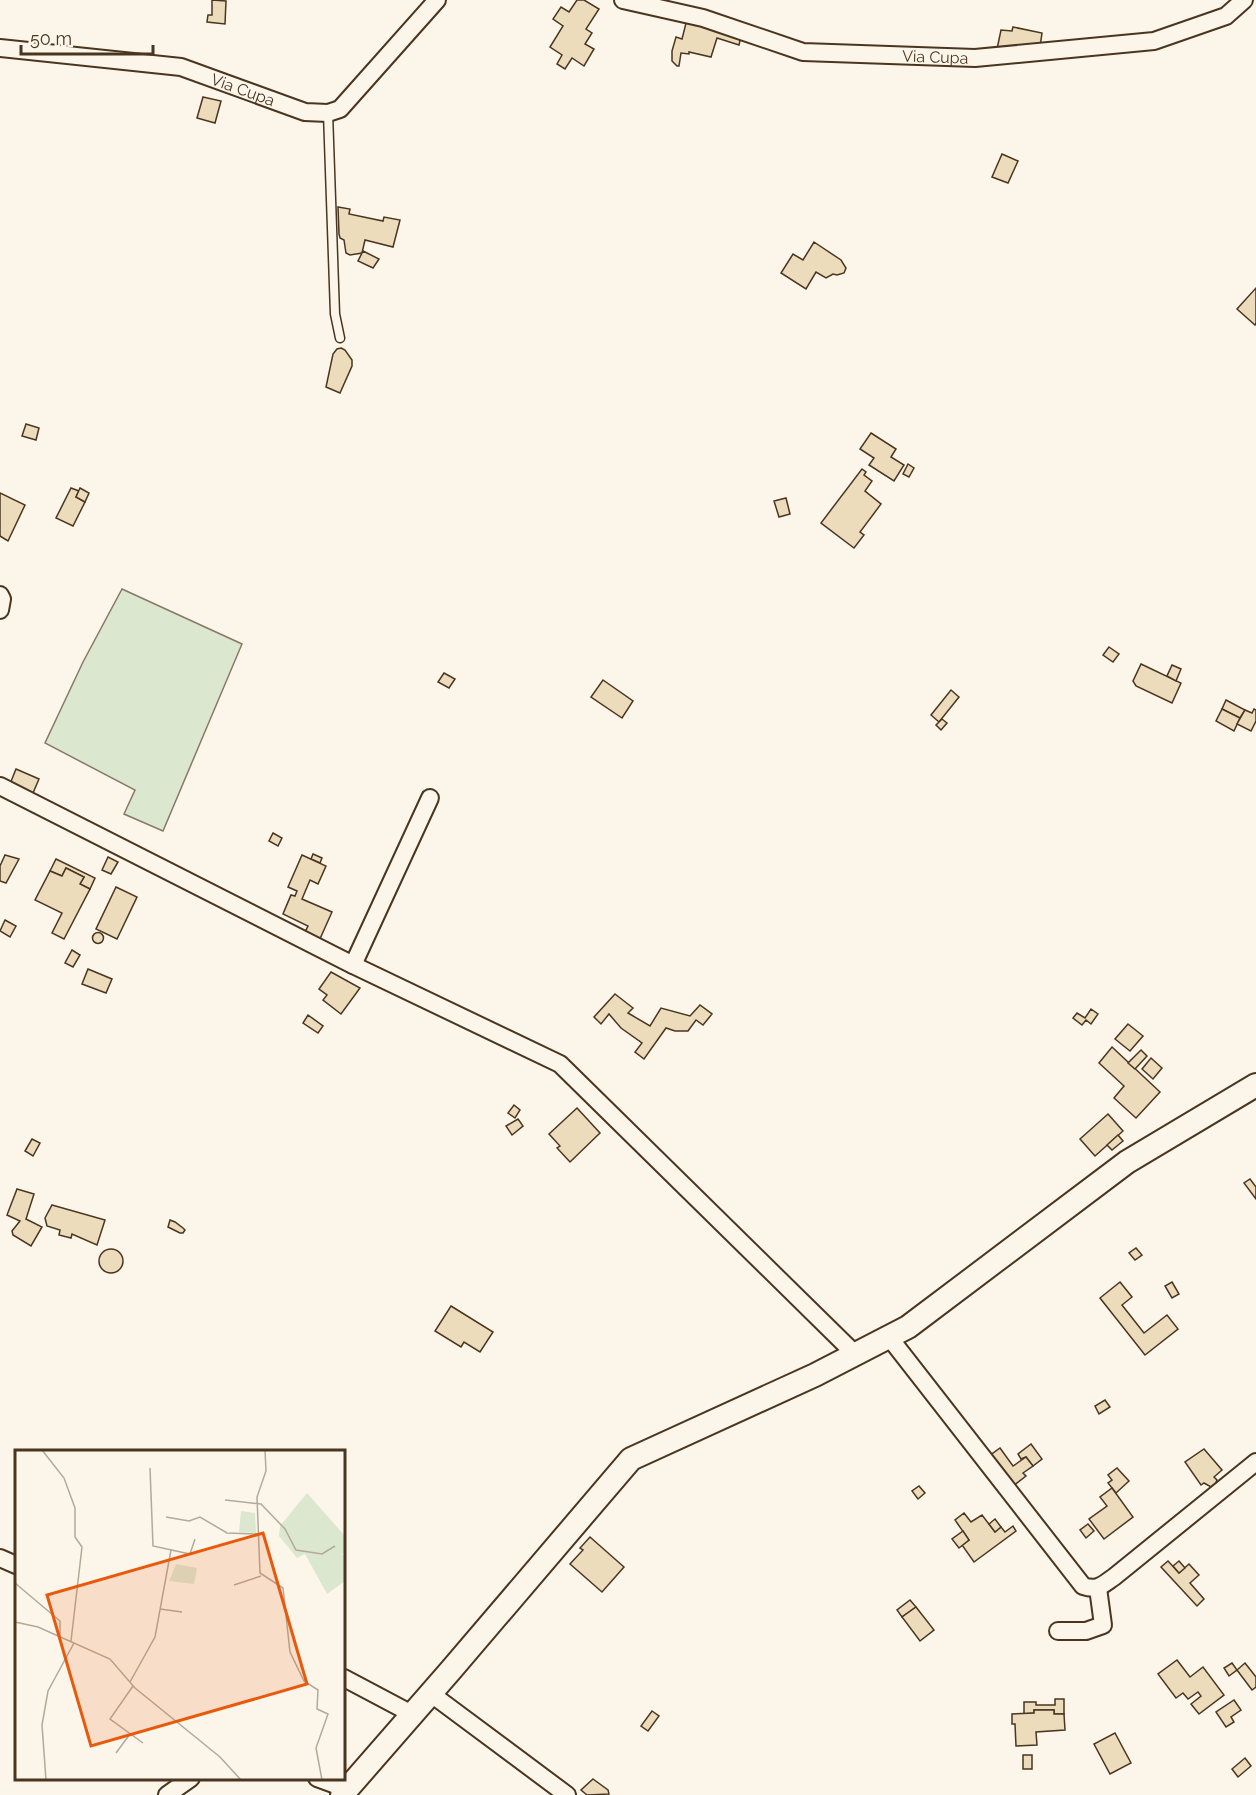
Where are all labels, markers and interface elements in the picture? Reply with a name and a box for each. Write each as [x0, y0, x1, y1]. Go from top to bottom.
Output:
scale bar [21, 18, 153, 56]
text: 50 m [30, 28, 72, 49]
street label: Via Cupa [902, 46, 969, 67]
street label: Via Cupa [209, 69, 277, 110]
inset map [15, 1450, 345, 1780]

